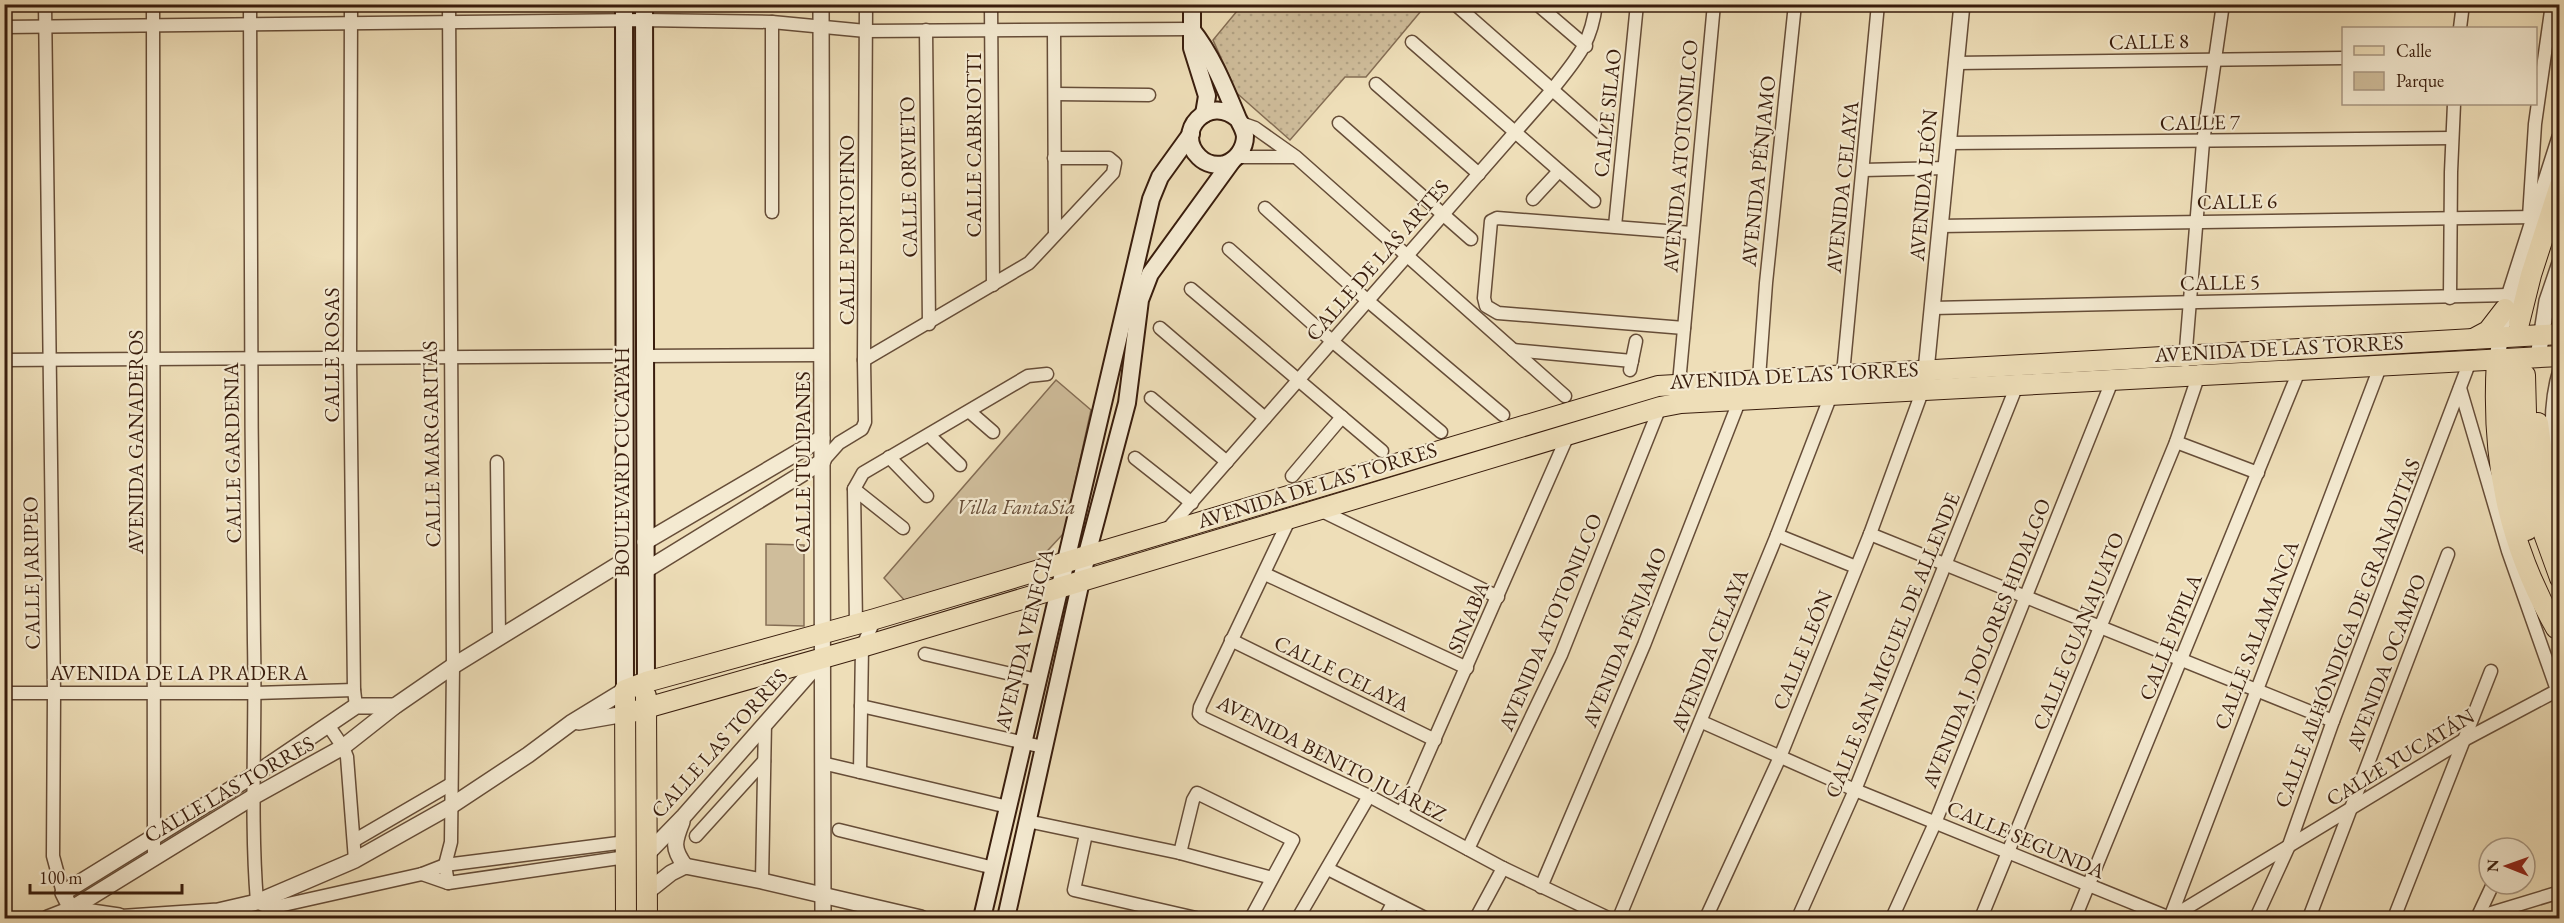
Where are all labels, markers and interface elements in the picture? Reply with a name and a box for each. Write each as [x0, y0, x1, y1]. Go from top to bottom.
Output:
street label: CALLE 8 [2109, 27, 2189, 55]
legend [2342, 27, 2537, 105]
street label: AVENIDA ATOTONILCO [1656, 38, 1704, 275]
text: Calle [2396, 39, 2432, 62]
street label: CALLE SILAO [1587, 47, 1627, 179]
street label: CALLE CABRIOTTI [960, 53, 987, 237]
text: Parque [2396, 69, 2444, 92]
street label: AVENIDA PÉNJAMO [1734, 74, 1781, 269]
street label: CALLE ORVIETO [893, 96, 923, 258]
street label: AVENIDA CELAYA [1819, 99, 1865, 275]
street label: AVENIDA LEÓN [1903, 108, 1943, 263]
street label: CALLE 7 [2160, 108, 2241, 136]
street label: CALLE PORTOFINO [833, 135, 860, 325]
street label: CALLE DE LAS ARTES [1299, 174, 1455, 346]
street label: CALLE 6 [2197, 187, 2277, 215]
street label: CALLE 5 [2180, 268, 2260, 296]
street label: CALLE ROSAS [318, 287, 345, 423]
street label: AVENIDA DE LAS TORRES [2153, 328, 2404, 368]
street label: AVENIDA GANADEROS [122, 330, 149, 555]
street label: CALLE MARGARITAS [416, 340, 446, 548]
street label: BOULEVARD CUCAPAH [608, 347, 635, 577]
street label: AVENIDA DE LAS TORRES [1668, 355, 1919, 395]
street label: CALLE GARDENIA [217, 362, 247, 544]
street label: CALLE TULIPANES [789, 371, 816, 553]
street label: AVENIDA DE LAS TORRES [1193, 436, 1440, 535]
street label: CALLE ALHÓNDIGA DE GRANADITAS [2268, 455, 2426, 811]
street label: CALLE SAN MIGUEL DE ALLENDE [1818, 488, 1966, 802]
park label: Villa FantaSia [956, 493, 1076, 520]
street label: AVENIDA J. DOLORES HIDALGO [1915, 494, 2057, 793]
street label: CALLE JARIPEO [16, 496, 46, 650]
street label: AVENIDA ATOTONILCO [1492, 509, 1608, 736]
street label: CALLE GUANAJUATO [2026, 528, 2130, 734]
street label: CALLE SALAMANCA [2207, 536, 2305, 733]
street label: AVENIDA PÉNJAMO [1575, 543, 1672, 732]
street label: AVENIDA VENECIA [988, 545, 1060, 734]
street label: AVENIDA CELAYA [1664, 564, 1754, 736]
street label: CALLE PÍPILA [2132, 569, 2208, 704]
street label: AVENIDA OCAMPO [2339, 570, 2432, 755]
street label: SINABA [1441, 577, 1495, 657]
street label: CALLE LEÓN [1766, 586, 1838, 714]
street label: CALLE CELAYA [1270, 629, 1415, 718]
street label: AVENIDA DE LA PRADERA [49, 659, 309, 686]
street label: CALLE LAS TORRES [645, 663, 793, 823]
street label: AVENIDA BENITO JUÁREZ [1212, 688, 1451, 828]
street label: CALLE YUCATÁN [2321, 702, 2480, 812]
street label: CALLE LAS TORRES [139, 729, 319, 849]
street label: CALLE SEGUNDA [1943, 794, 2109, 885]
north arrow [2477, 836, 2537, 896]
scale bar [30, 857, 182, 895]
text: N [2482, 859, 2503, 872]
text: 100 m [39, 866, 83, 889]

